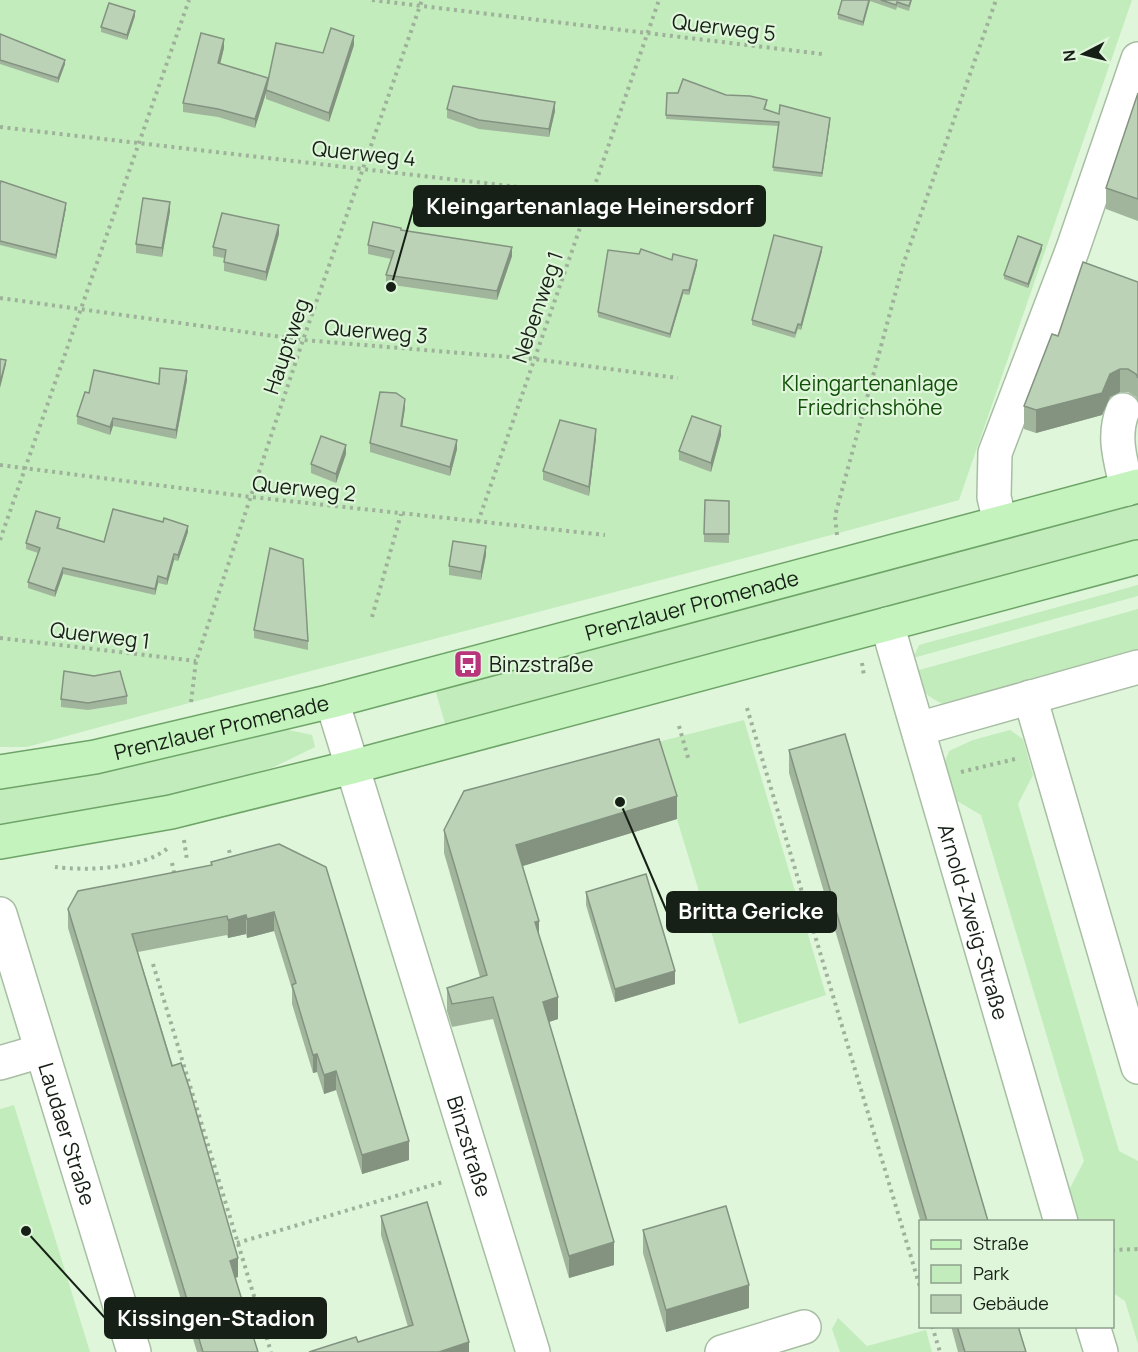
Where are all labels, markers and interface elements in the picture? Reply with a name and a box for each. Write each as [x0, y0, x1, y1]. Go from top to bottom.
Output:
street label: Querweg 5 [671, 7, 777, 47]
north arrow [1054, 24, 1114, 84]
text: N [1057, 49, 1081, 63]
street label: Querweg 4 [311, 134, 417, 172]
callout: Kleingartenanlage Heinersdorf [414, 186, 765, 226]
text: Kleingartenanlage Heinersdorf [426, 191, 754, 221]
street label: Nebenweg 1 [505, 247, 569, 367]
street label: Hauptweg [257, 294, 315, 398]
street label: Querweg 3 [323, 313, 429, 349]
park label: Kleingartenanlage Friedrichshöhe [782, 369, 958, 421]
street label: Querweg 2 [251, 469, 357, 507]
street label: Prenzlauer Promenade [582, 563, 802, 647]
street label: Querweg 1 [49, 615, 151, 655]
bus stop icon: Binzstraße [452, 648, 484, 680]
place label: Binzstraße [489, 650, 593, 678]
street label: Prenzlauer Promenade [111, 688, 332, 766]
street label: Arnold-Zweig-Straße [932, 820, 1015, 1023]
callout: Britta Gericke [667, 892, 836, 932]
text: Britta Gericke [678, 896, 824, 926]
street label: Laudaer Straße [32, 1059, 102, 1209]
street label: Binzstraße [441, 1092, 498, 1200]
legend [919, 1220, 1114, 1328]
text: Straße [973, 1231, 1029, 1255]
text: Park [973, 1261, 1010, 1285]
text: Gebäude [973, 1291, 1049, 1315]
callout: Kissingen-Stadion [105, 1298, 326, 1338]
text: Kissingen-Stadion [117, 1303, 315, 1333]

